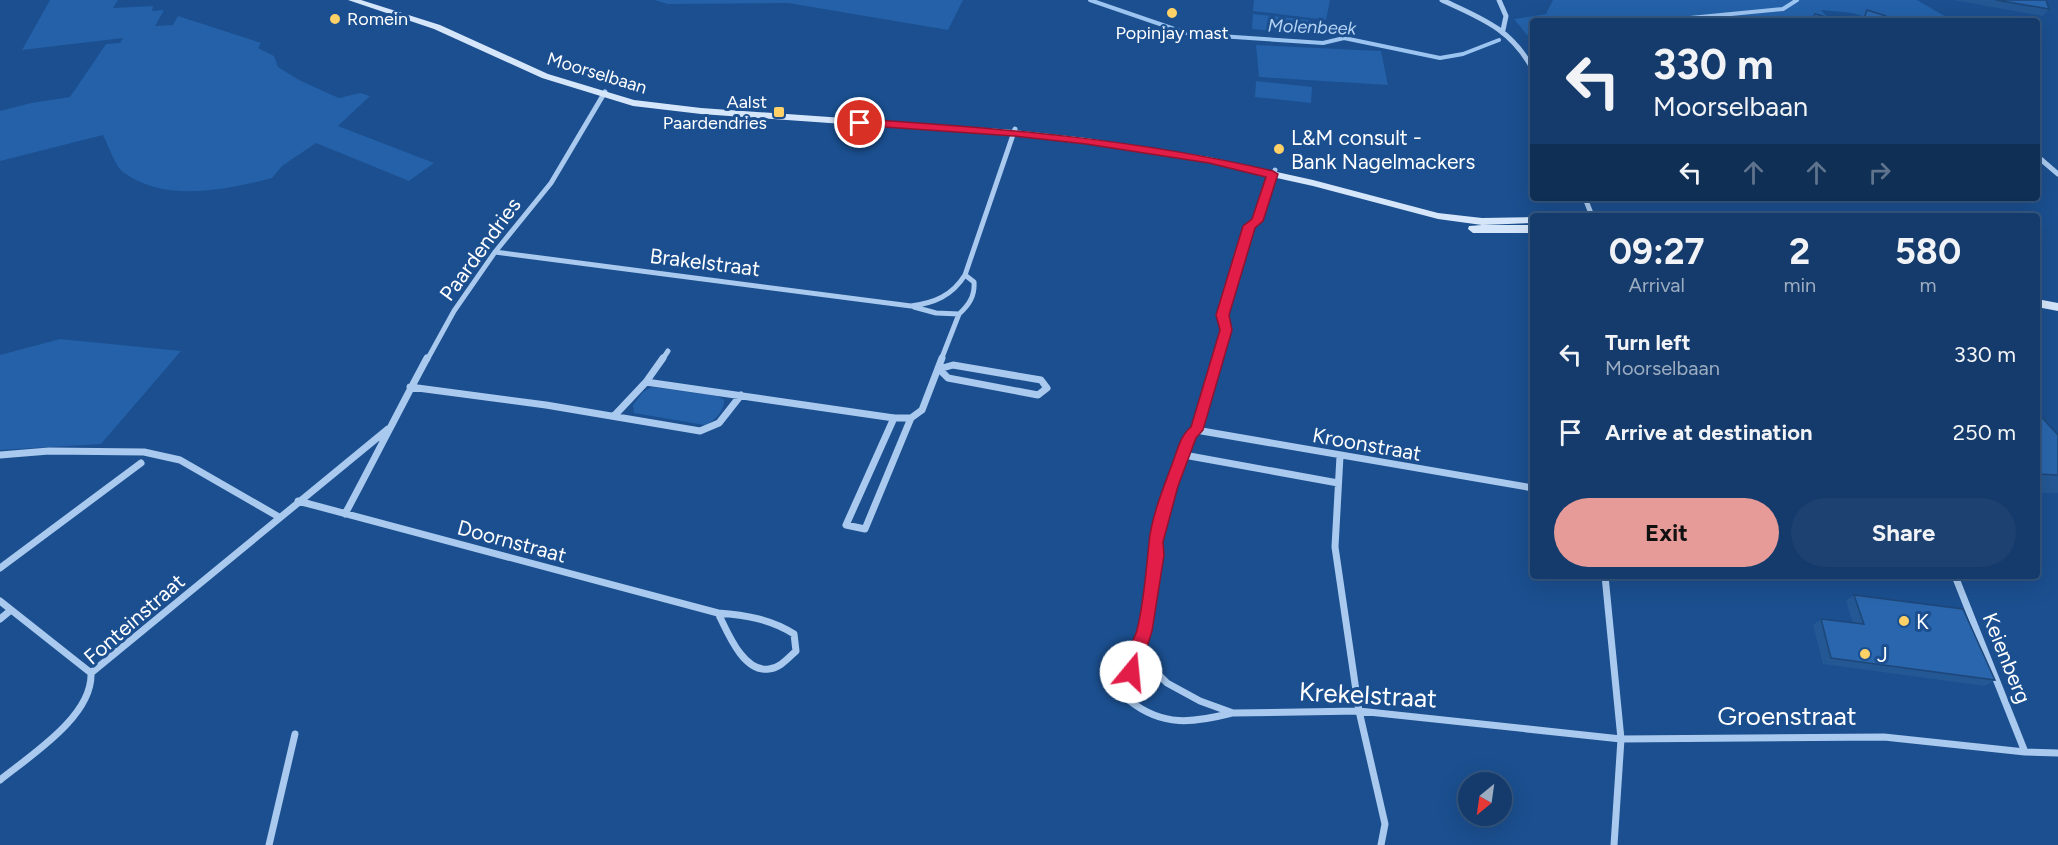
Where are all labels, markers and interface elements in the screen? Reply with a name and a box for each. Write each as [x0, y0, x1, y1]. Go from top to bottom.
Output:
marker: Popinjay mast [1165, 6, 1179, 20]
place label: Romein [347, 8, 408, 30]
marker: Romein [328, 12, 342, 26]
water label: Molenbeek [1267, 14, 1358, 40]
place label: Popinjay mast [1115, 22, 1229, 44]
text: 330 m [1653, 39, 1774, 90]
icon: left [1554, 42, 1632, 120]
street label: Moorselbaan [544, 47, 650, 99]
text: Moorselbaan [1653, 90, 1808, 123]
place label: Aalst Paardendries [663, 91, 767, 134]
pin [834, 97, 885, 148]
marker: Aalst Paardendries [772, 105, 786, 119]
icon: arrive [843, 106, 876, 139]
place label: L&M consult - Bank Nagelmackers [1291, 125, 1475, 174]
marker: L&M consult - Bank Nagelmackers [1272, 142, 1286, 156]
icon: left [1674, 156, 1707, 189]
icon: ahead [1737, 156, 1770, 189]
icon: ahead [1800, 156, 1833, 189]
icon: right [1863, 156, 1896, 189]
street label: Paardendries [434, 193, 526, 305]
text: 09:27 [1609, 230, 1705, 273]
text: 2 [1789, 230, 1810, 273]
text: 580 [1895, 230, 1961, 273]
street label: Brakelstraat [648, 243, 762, 281]
text: Arrival [1628, 273, 1685, 297]
text: min [1783, 273, 1816, 297]
text: m [1920, 273, 1937, 297]
text: Turn left [1605, 329, 1691, 356]
icon: left [1554, 338, 1587, 371]
text: 330 m [1954, 341, 2016, 368]
text: Moorselbaan [1605, 356, 1720, 380]
icon: arrive [1554, 416, 1587, 449]
text: Arrive at destination [1605, 419, 1813, 446]
text: 250 m [1953, 419, 2016, 446]
street label: Kroonstraat [1311, 422, 1423, 466]
button: Exit [1554, 498, 1779, 567]
button: Share [1791, 498, 2016, 567]
street label: Doornstraat [455, 514, 569, 568]
street label: Fonteinstraat [79, 568, 190, 670]
place label: K [1916, 609, 1929, 634]
street label: Keienberg [1978, 609, 2036, 707]
marker: K [1897, 614, 1911, 628]
position arrow [1099, 640, 1163, 704]
place label: J [1877, 642, 1888, 667]
marker: J [1858, 647, 1872, 661]
street label: Krekelstraat [1298, 675, 1438, 715]
street label: Groenstraat [1717, 700, 1857, 732]
north arrow [1458, 772, 1512, 826]
map controls [1458, 772, 1512, 826]

